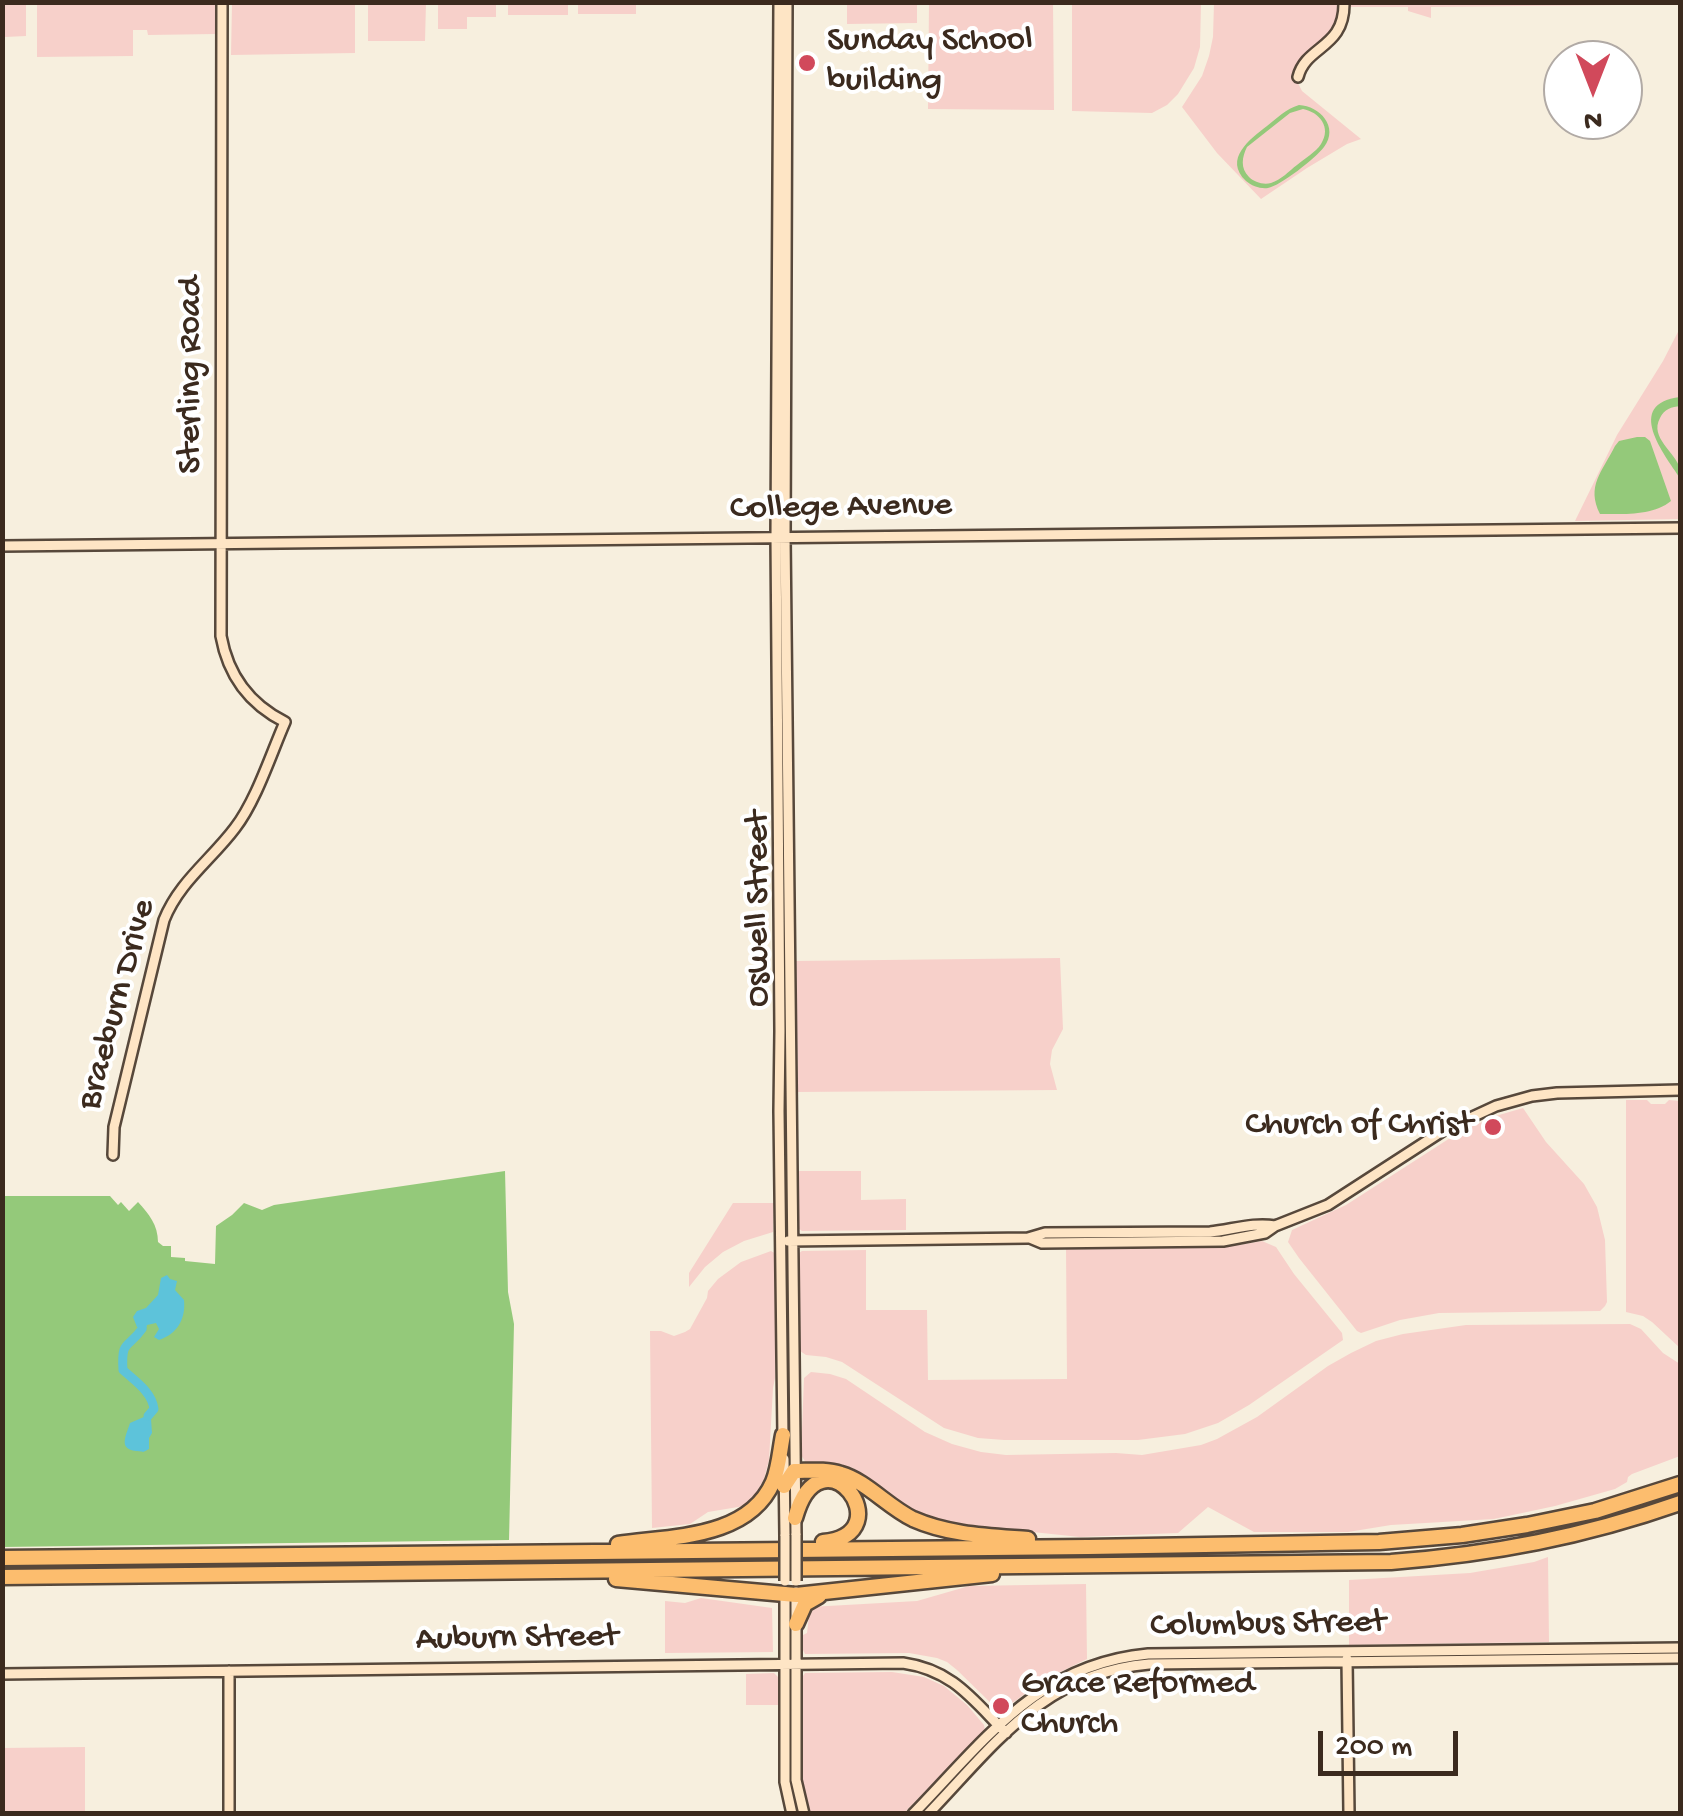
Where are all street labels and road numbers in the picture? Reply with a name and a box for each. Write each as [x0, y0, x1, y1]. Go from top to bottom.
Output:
street label: Sterling Road [172, 276, 214, 474]
street label: College Avenue [730, 486, 952, 532]
street label: Oswell Street [740, 811, 782, 1007]
street label: Braeburn Drive [71, 895, 167, 1115]
street label: Columbus Street [1150, 1603, 1386, 1649]
street label: Auburn Street [415, 1617, 619, 1663]

